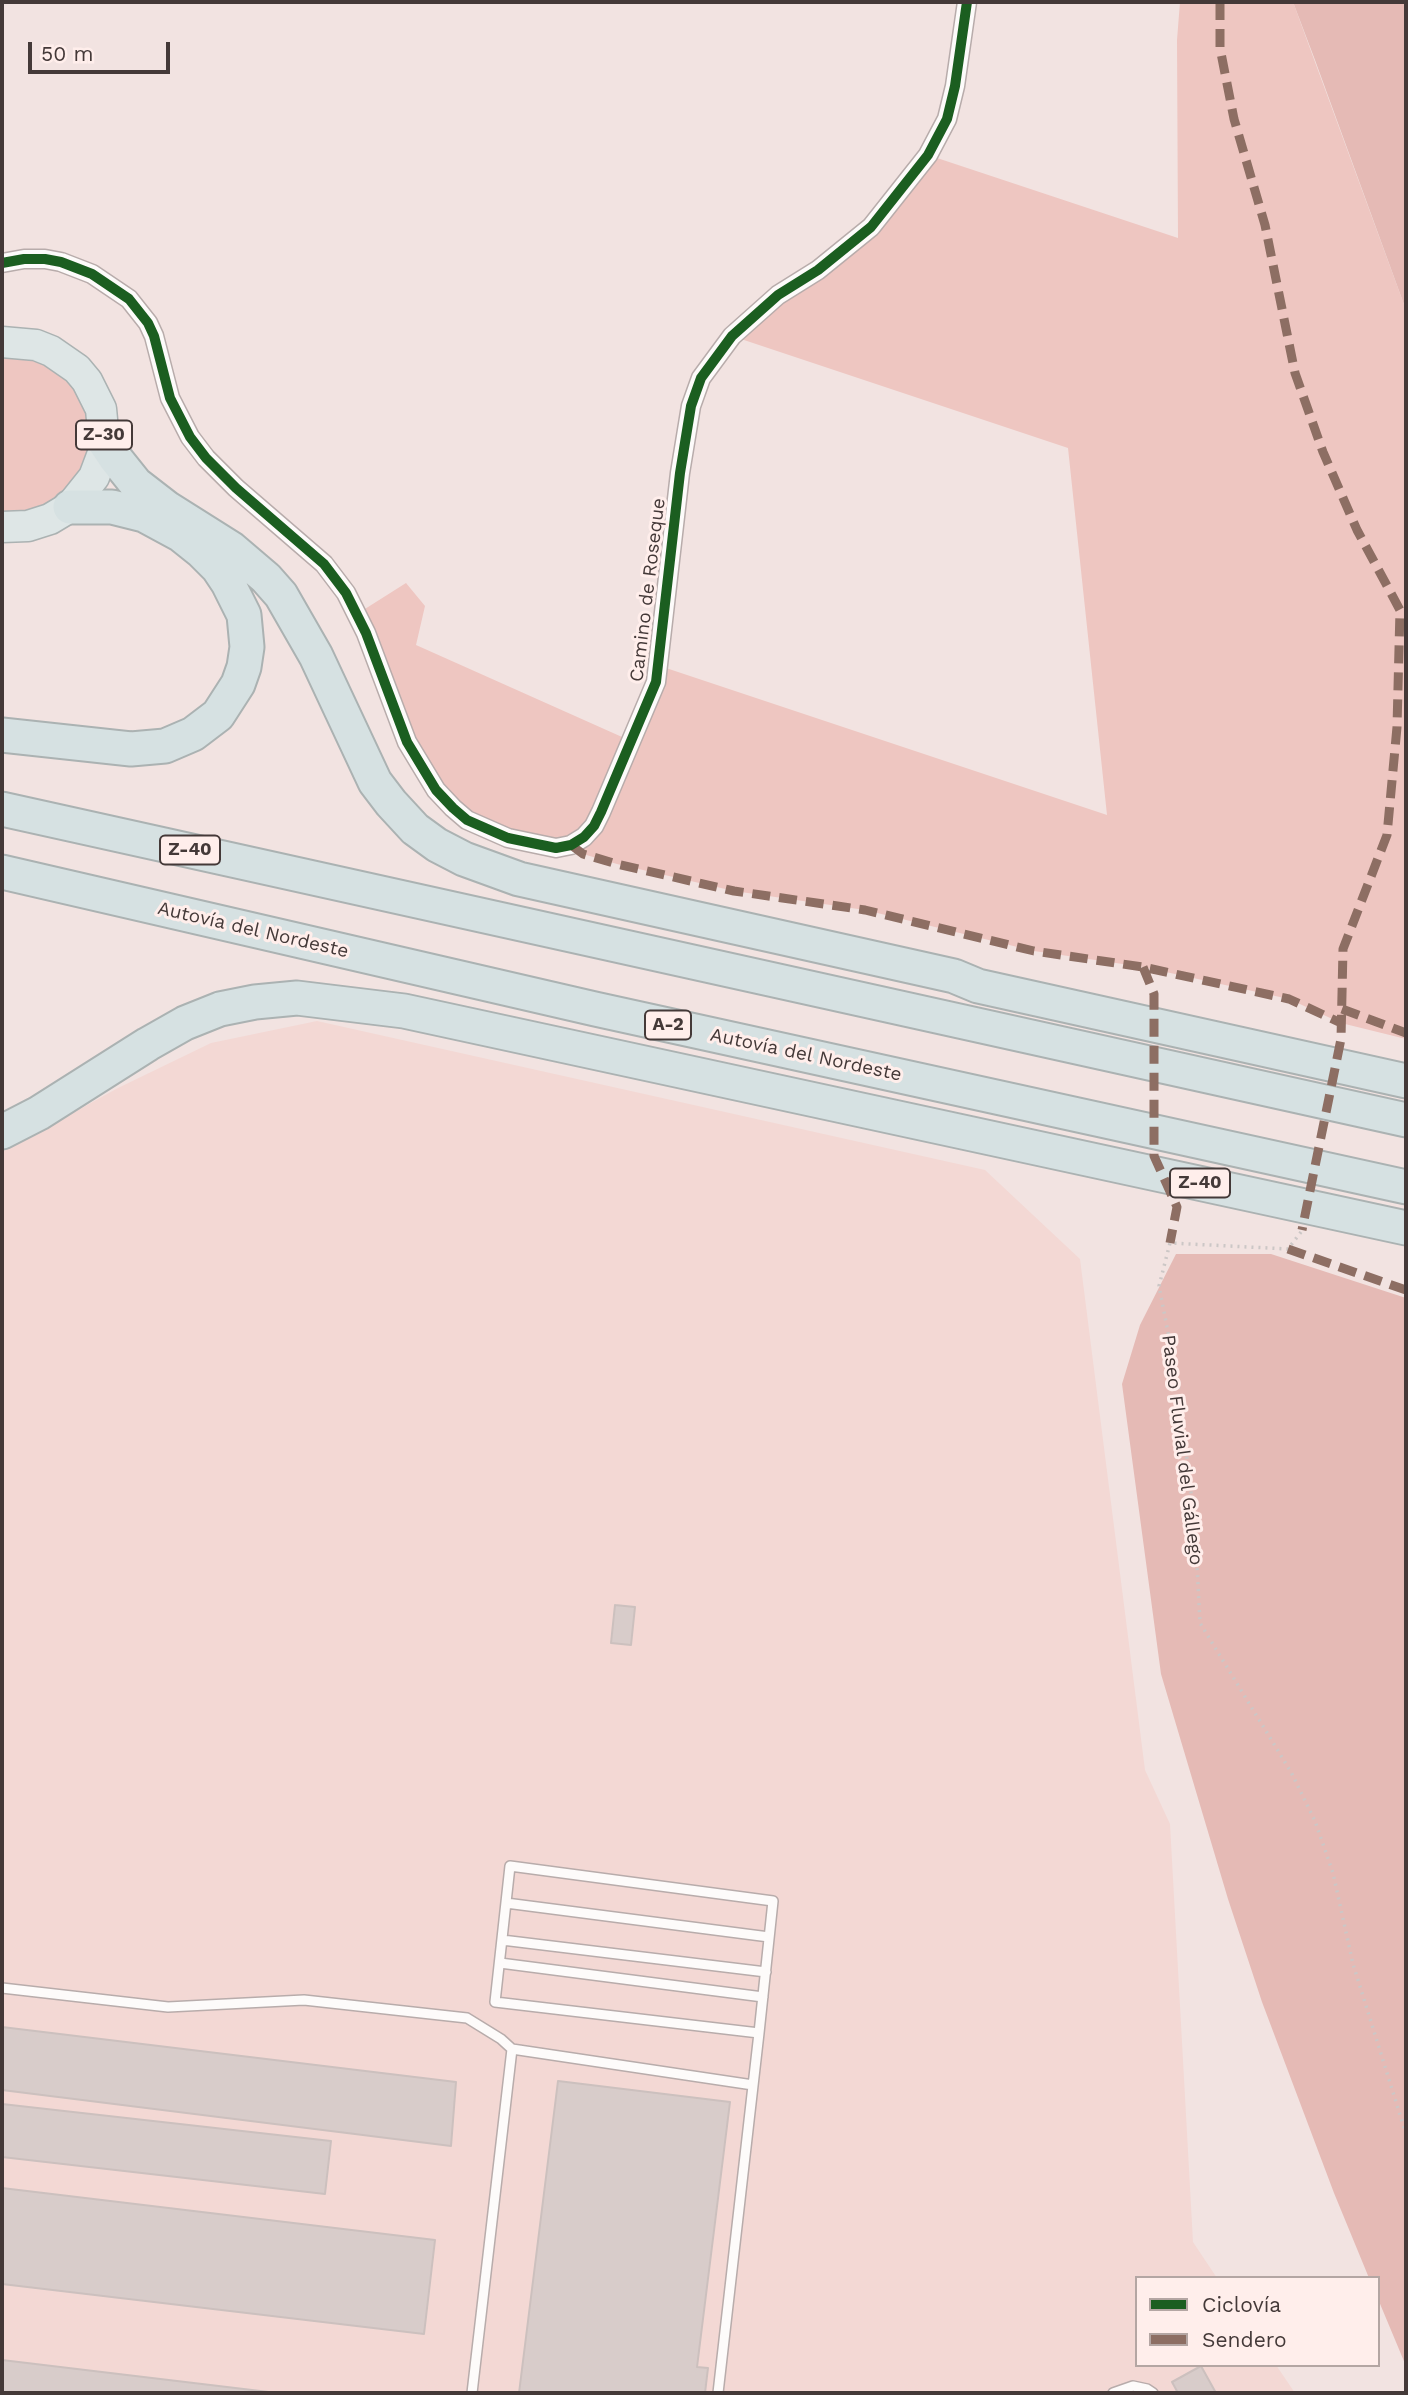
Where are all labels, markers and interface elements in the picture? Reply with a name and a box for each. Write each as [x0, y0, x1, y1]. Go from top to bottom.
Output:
scale bar [32, 28, 173, 72]
text: 50 m [41, 41, 93, 66]
road number: Z-30 [76, 421, 132, 450]
street label: Camino de Roseque [625, 497, 671, 683]
road number: Z-40 [160, 836, 220, 864]
street label: Autovía del Nordeste [155, 897, 351, 963]
road number: A-2 [645, 1010, 691, 1040]
street label: Autovía del Nordeste [708, 1024, 904, 1086]
road number: Z-40 [1170, 1168, 1230, 1198]
street label: Paseo Fluvial del Gállego [1157, 1333, 1207, 1567]
legend [1135, 2276, 1380, 2367]
text: Ciclovía [1202, 2292, 1281, 2317]
text: Sendero [1202, 2327, 1287, 2352]

